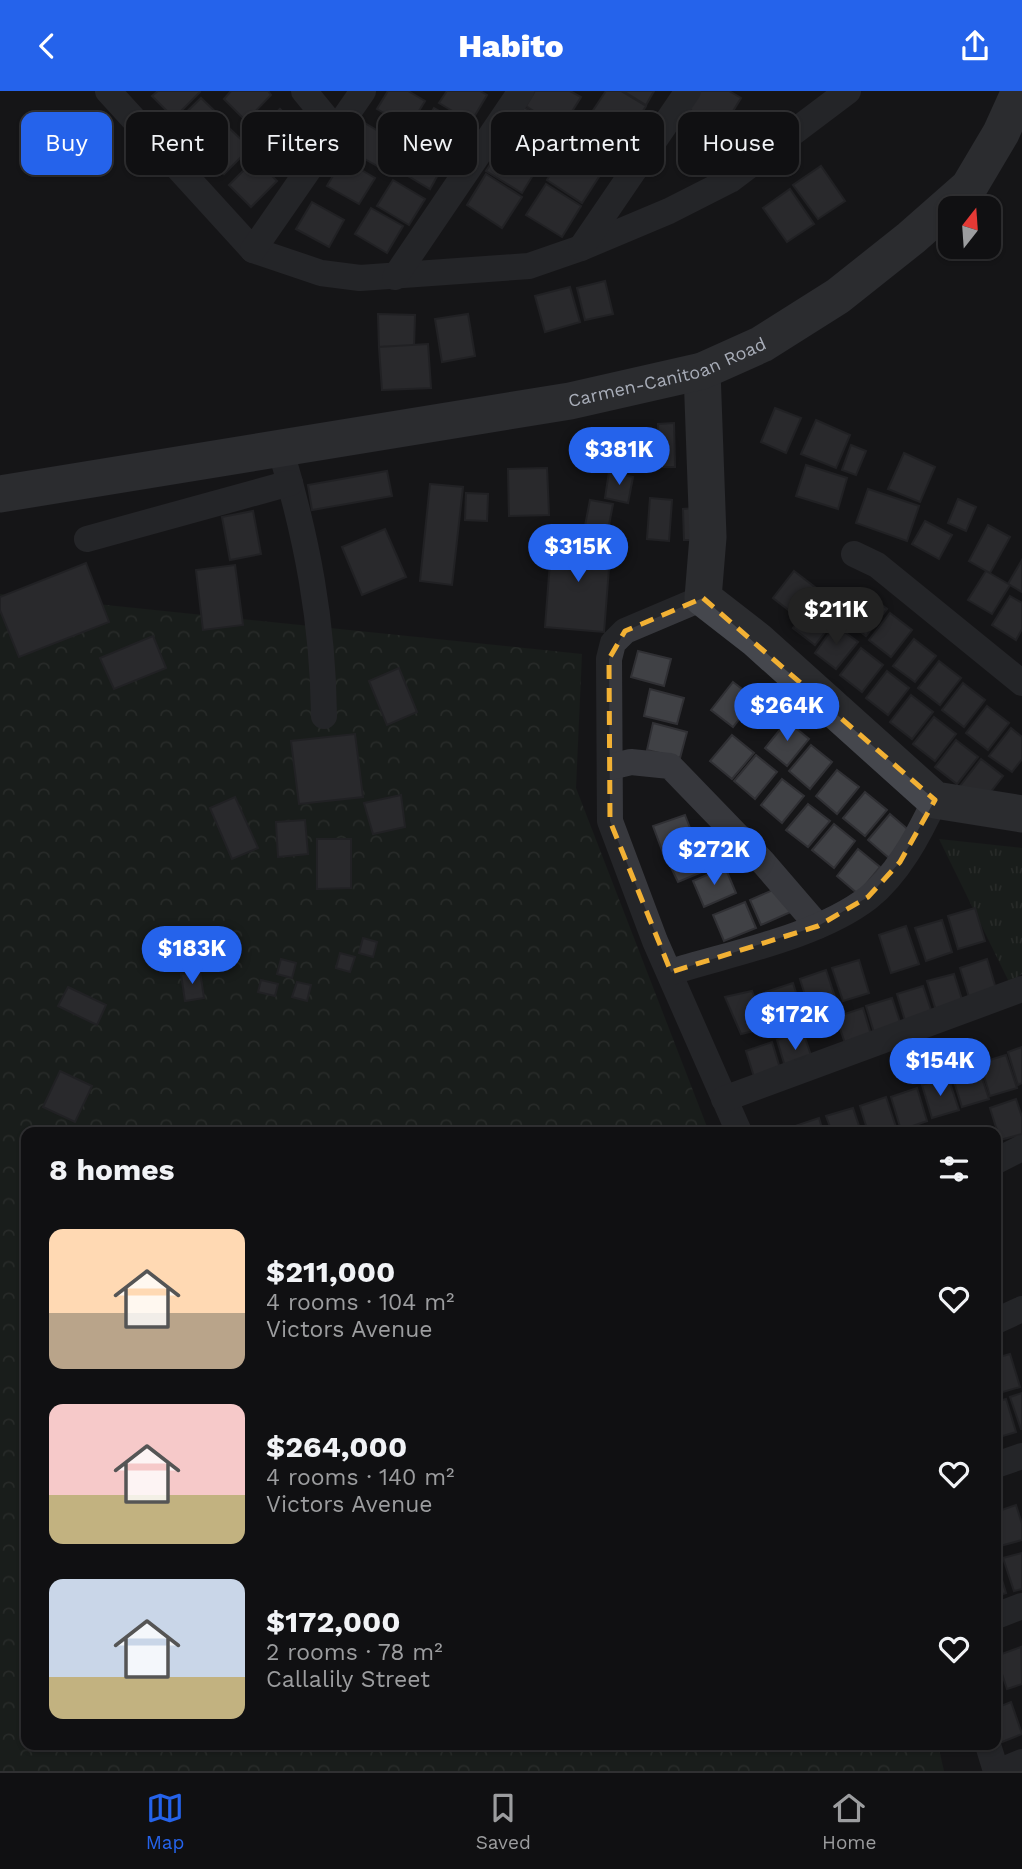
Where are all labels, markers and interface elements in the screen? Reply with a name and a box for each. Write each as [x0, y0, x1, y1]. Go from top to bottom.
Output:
icon: back [28, 27, 66, 65]
text: Habito [458, 27, 564, 65]
icon: share [956, 27, 994, 65]
chip: Buy [21, 112, 112, 175]
chip: Rent [126, 112, 228, 175]
chip: Filters [242, 112, 364, 175]
chip: New [378, 112, 477, 175]
chip: Apartment [491, 112, 664, 175]
chip: House [678, 112, 799, 175]
north arrow [938, 196, 1001, 259]
map controls [938, 196, 1001, 259]
street label: Carmen-Canitoan Road [566, 333, 769, 411]
pin: $381K [570, 427, 668, 487]
text: $381K [585, 436, 653, 463]
pin: $315K [529, 525, 627, 584]
text: $315K [544, 533, 612, 560]
pin: $211K [787, 587, 885, 647]
text: $211K [804, 596, 868, 623]
pin: $264K [738, 683, 836, 743]
text: $264K [750, 692, 824, 719]
pin: $272K [665, 827, 763, 887]
text: $272K [678, 836, 750, 863]
pin: $183K [143, 927, 241, 986]
text: $183K [158, 935, 226, 962]
pin: $172K [746, 993, 844, 1052]
text: $172K [761, 1001, 829, 1028]
pin: $154K [891, 1039, 989, 1098]
text: $154K [906, 1047, 974, 1074]
icon: filters [935, 1150, 973, 1188]
text: 8 homes [49, 1152, 175, 1187]
text: $211,000 [266, 1254, 395, 1289]
icon: home [105, 1257, 189, 1341]
icon: heart [935, 1280, 973, 1318]
text: 4 rooms · 104 m² [266, 1289, 454, 1316]
text: Victors Avenue [266, 1316, 433, 1343]
text: $264,000 [266, 1429, 407, 1464]
icon: home [105, 1432, 189, 1516]
icon: heart [935, 1455, 973, 1493]
text: 4 rooms · 140 m² [266, 1464, 454, 1491]
text: Victors Avenue [266, 1491, 433, 1518]
text: $172,000 [266, 1604, 401, 1639]
icon: home [105, 1607, 189, 1691]
icon: heart [935, 1630, 973, 1668]
text: 2 rooms · 78 m² [266, 1639, 443, 1666]
text: Callalily Street [266, 1666, 430, 1693]
tab: Map [146, 1789, 184, 1854]
tab: Saved [476, 1789, 531, 1854]
tab: Home [822, 1789, 876, 1854]

